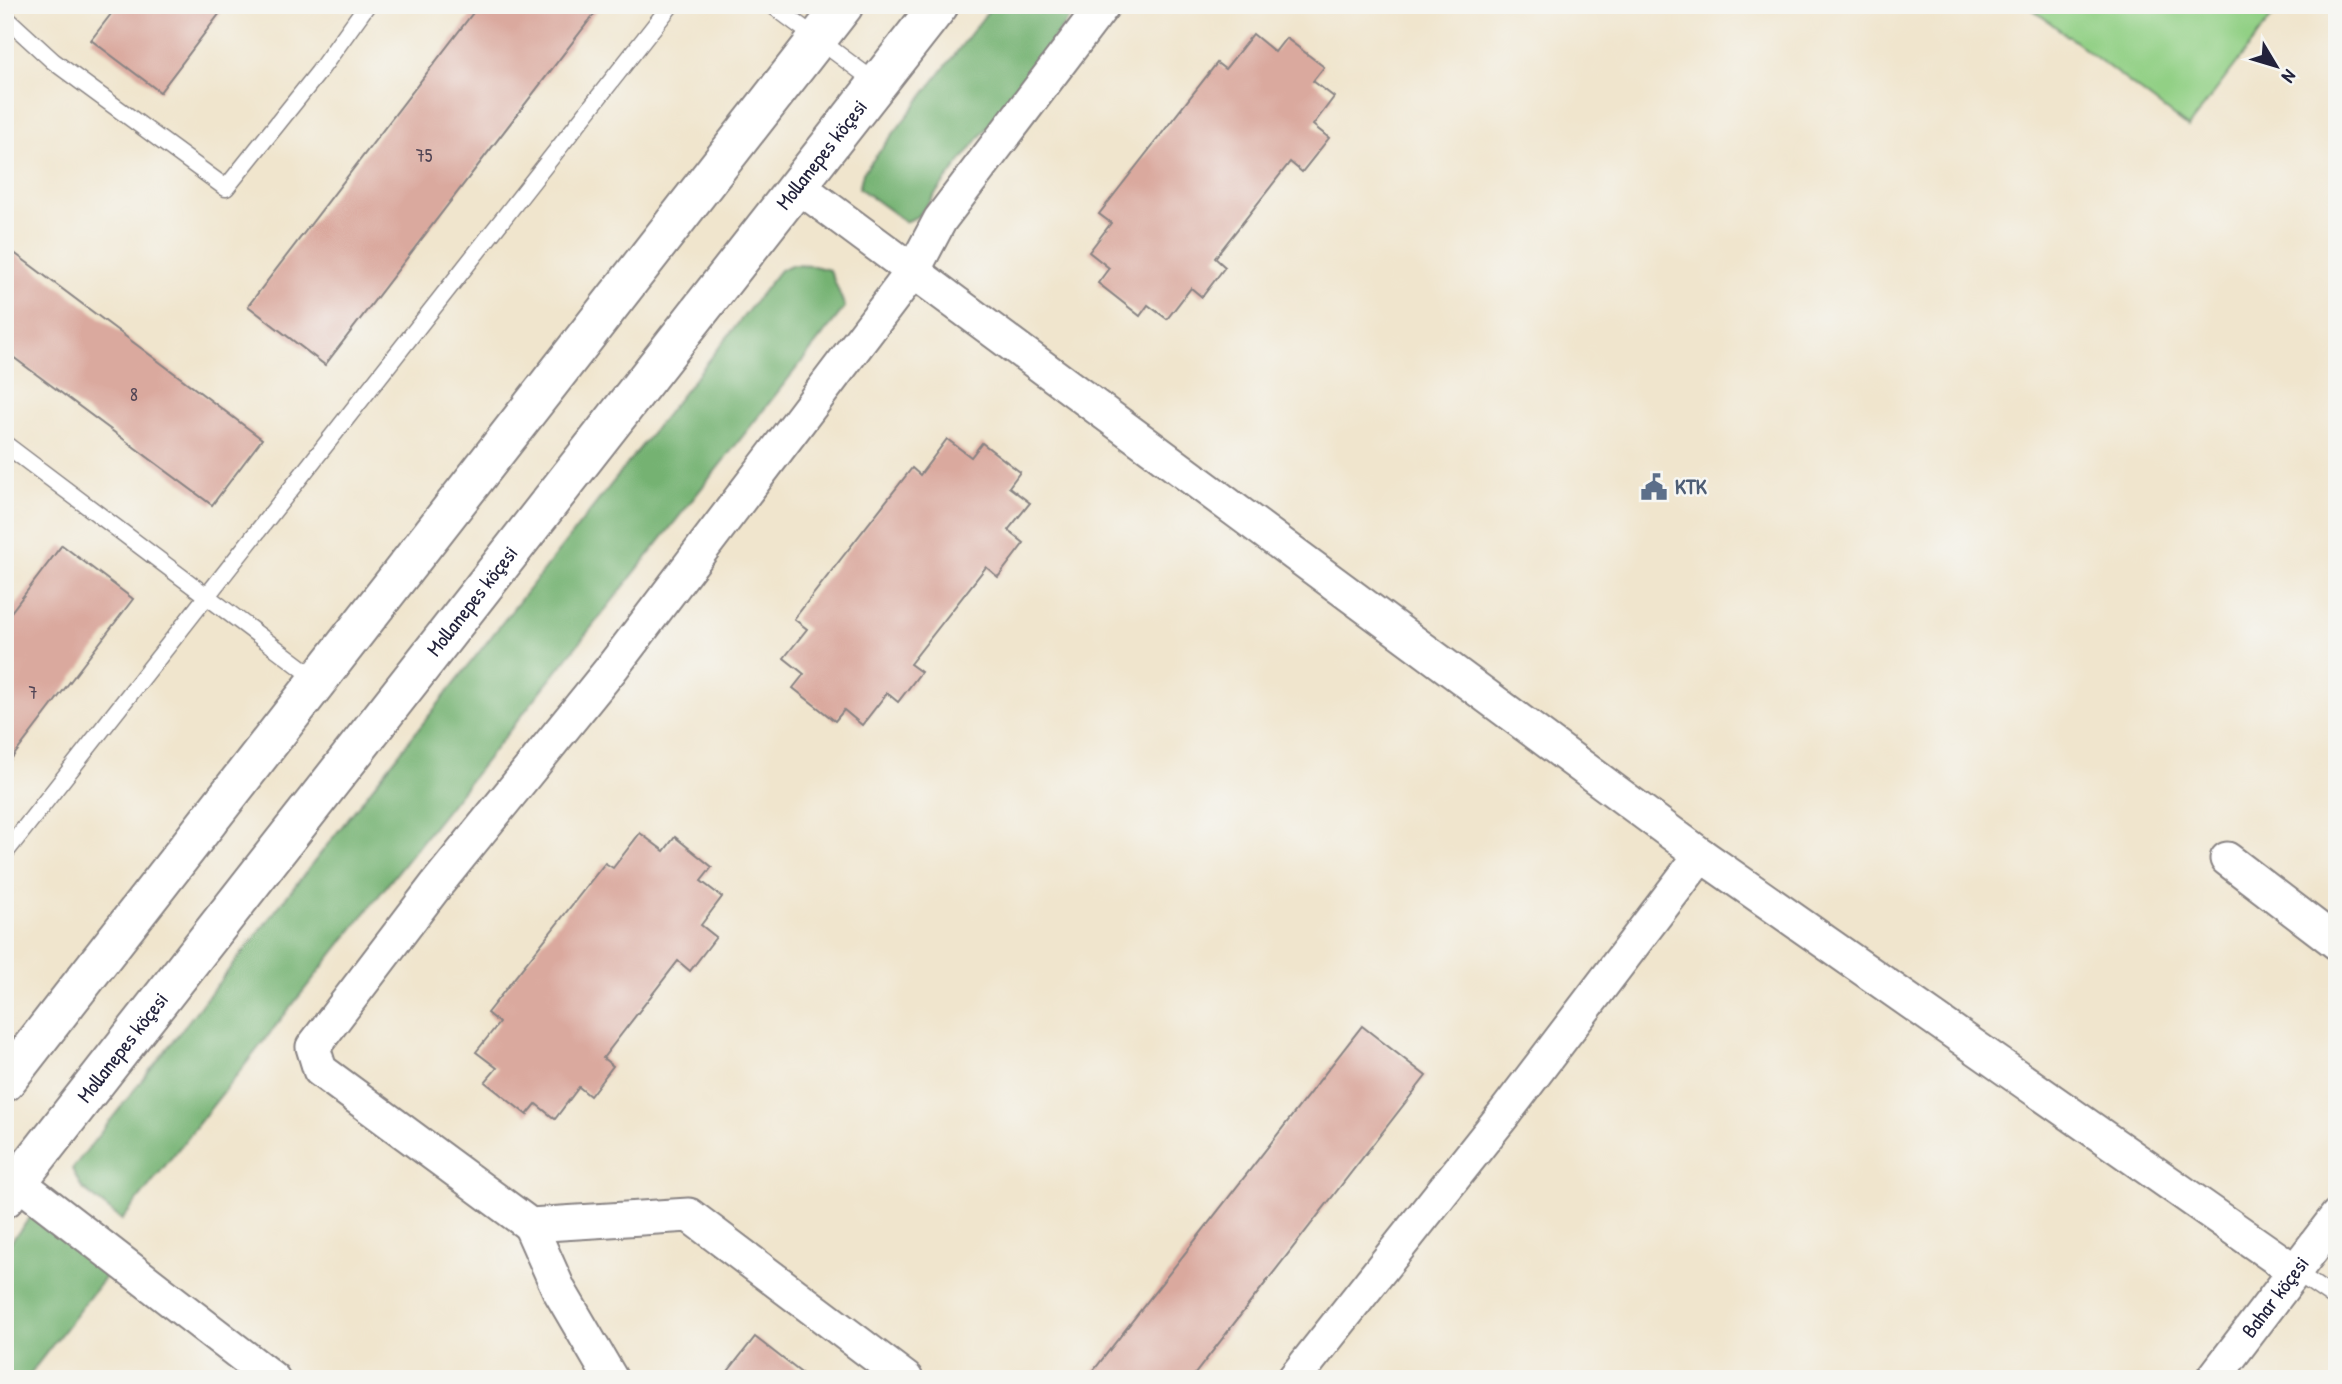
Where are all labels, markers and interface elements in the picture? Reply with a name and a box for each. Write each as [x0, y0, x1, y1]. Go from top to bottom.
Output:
north arrow [2240, 32, 2310, 102]
text: N [2276, 64, 2303, 88]
street label: Mollanepes köçesi [769, 93, 874, 216]
house number: 75 [416, 143, 433, 168]
house number: 8 [130, 382, 138, 407]
public building icon: KTK [1639, 472, 1669, 502]
place label: KTK [1675, 472, 1707, 501]
street label: Mollanepes köçesi [419, 540, 524, 662]
house number: 7 [29, 680, 38, 705]
street label: Mollanepes köçesi [70, 986, 175, 1109]
street label: Bahar köçesi [2235, 1250, 2315, 1343]

